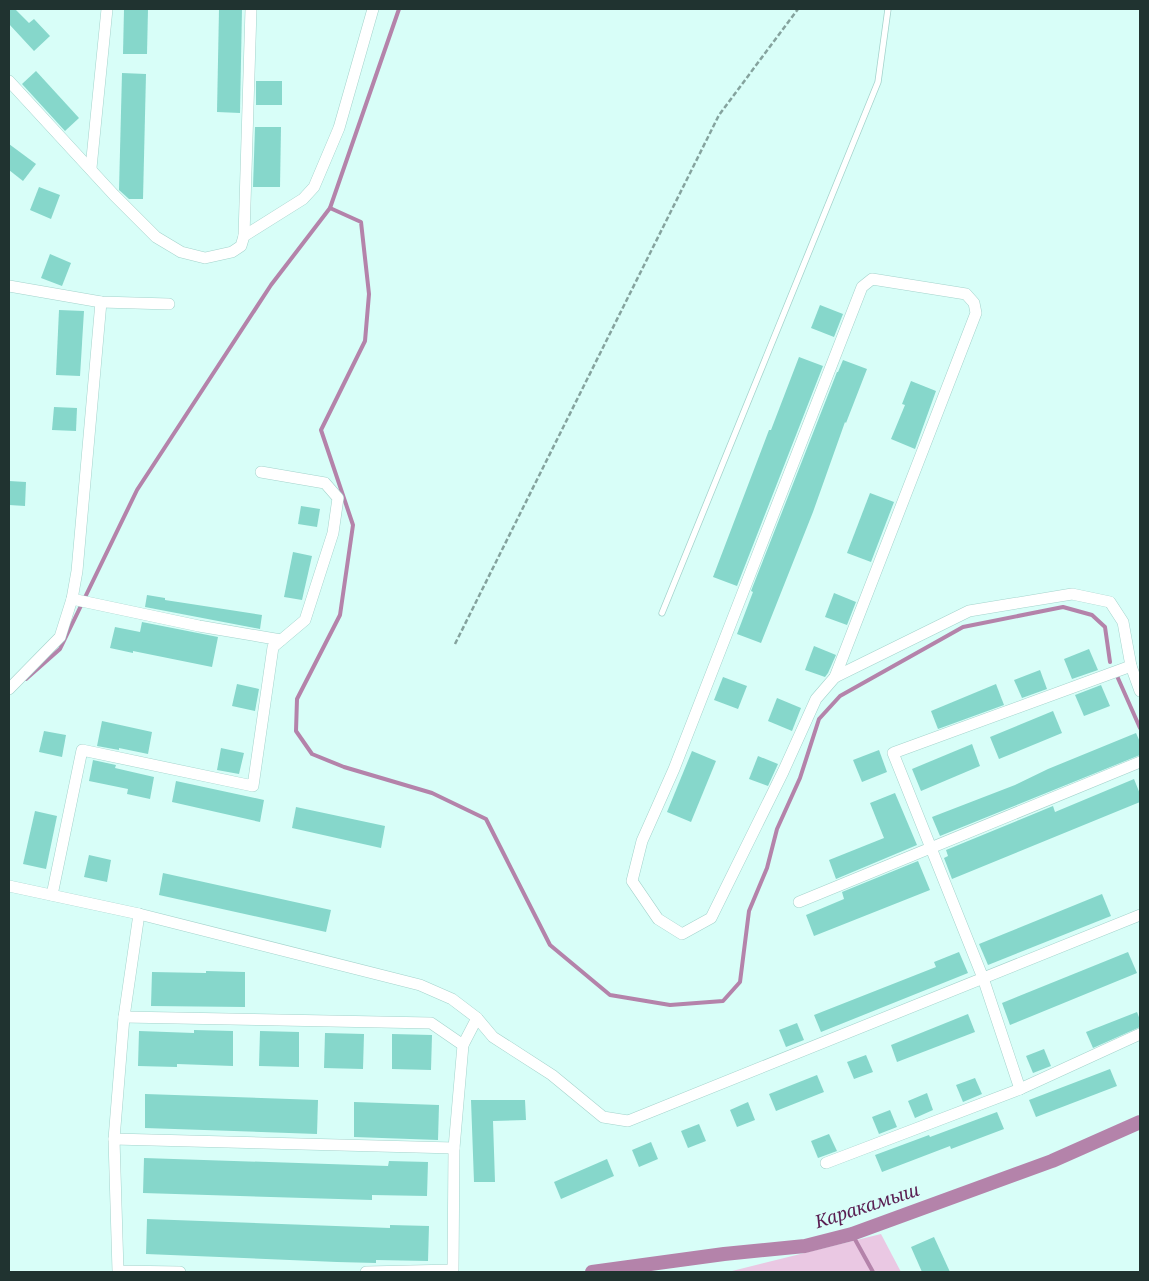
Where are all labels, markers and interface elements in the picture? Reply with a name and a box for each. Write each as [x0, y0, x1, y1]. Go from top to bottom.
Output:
water label: Каракамыш [810, 1177, 922, 1234]

